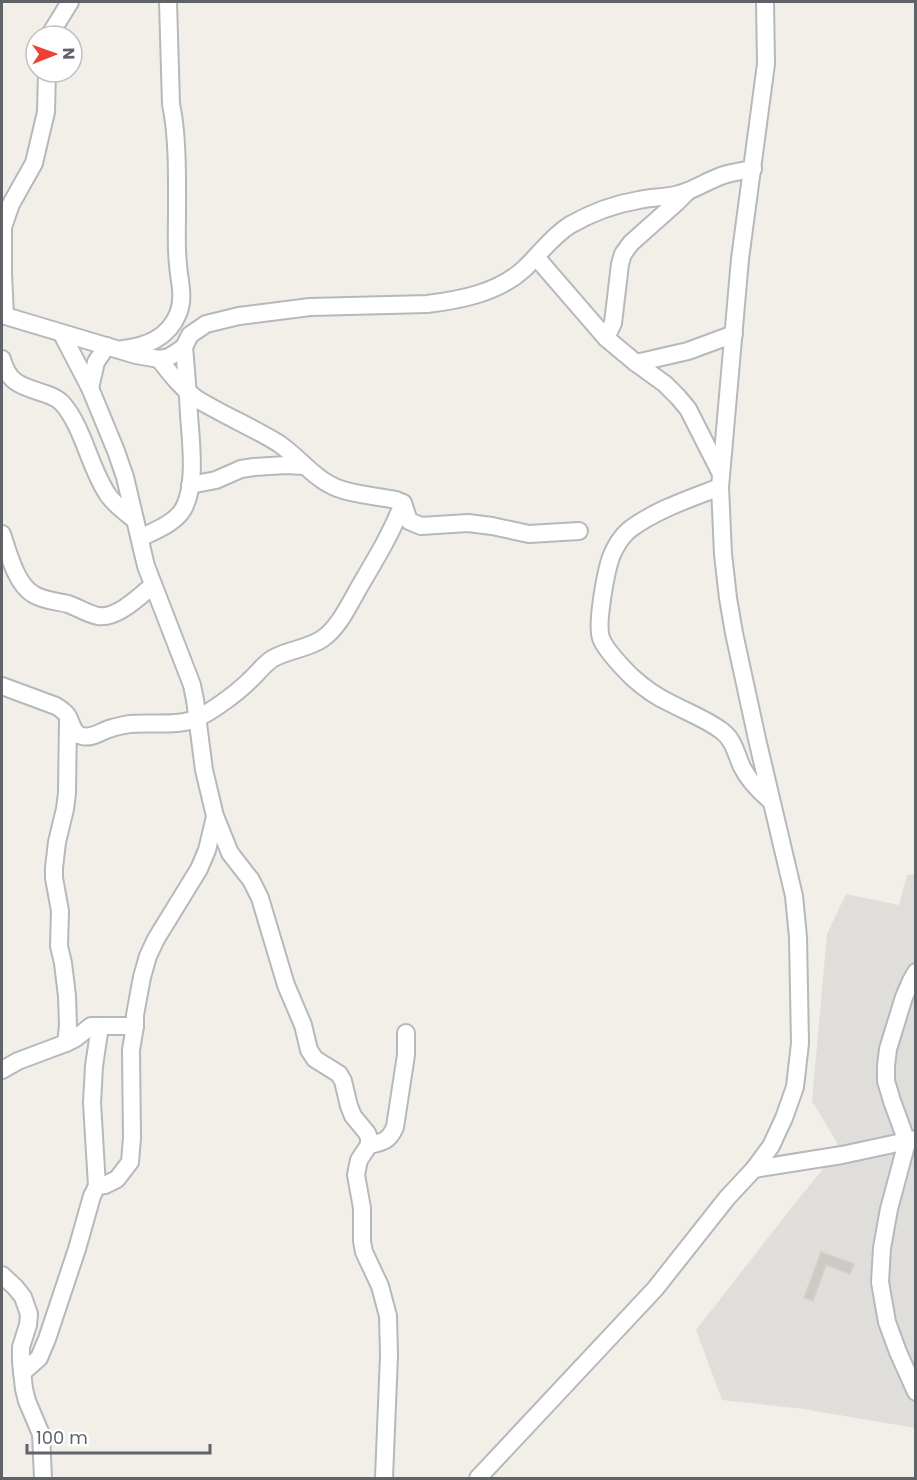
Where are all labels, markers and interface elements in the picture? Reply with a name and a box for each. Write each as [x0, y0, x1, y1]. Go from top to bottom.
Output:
north arrow [24, 24, 84, 84]
text: N [57, 48, 80, 60]
scale bar [27, 1417, 210, 1455]
text: 100 m [36, 1425, 88, 1450]

